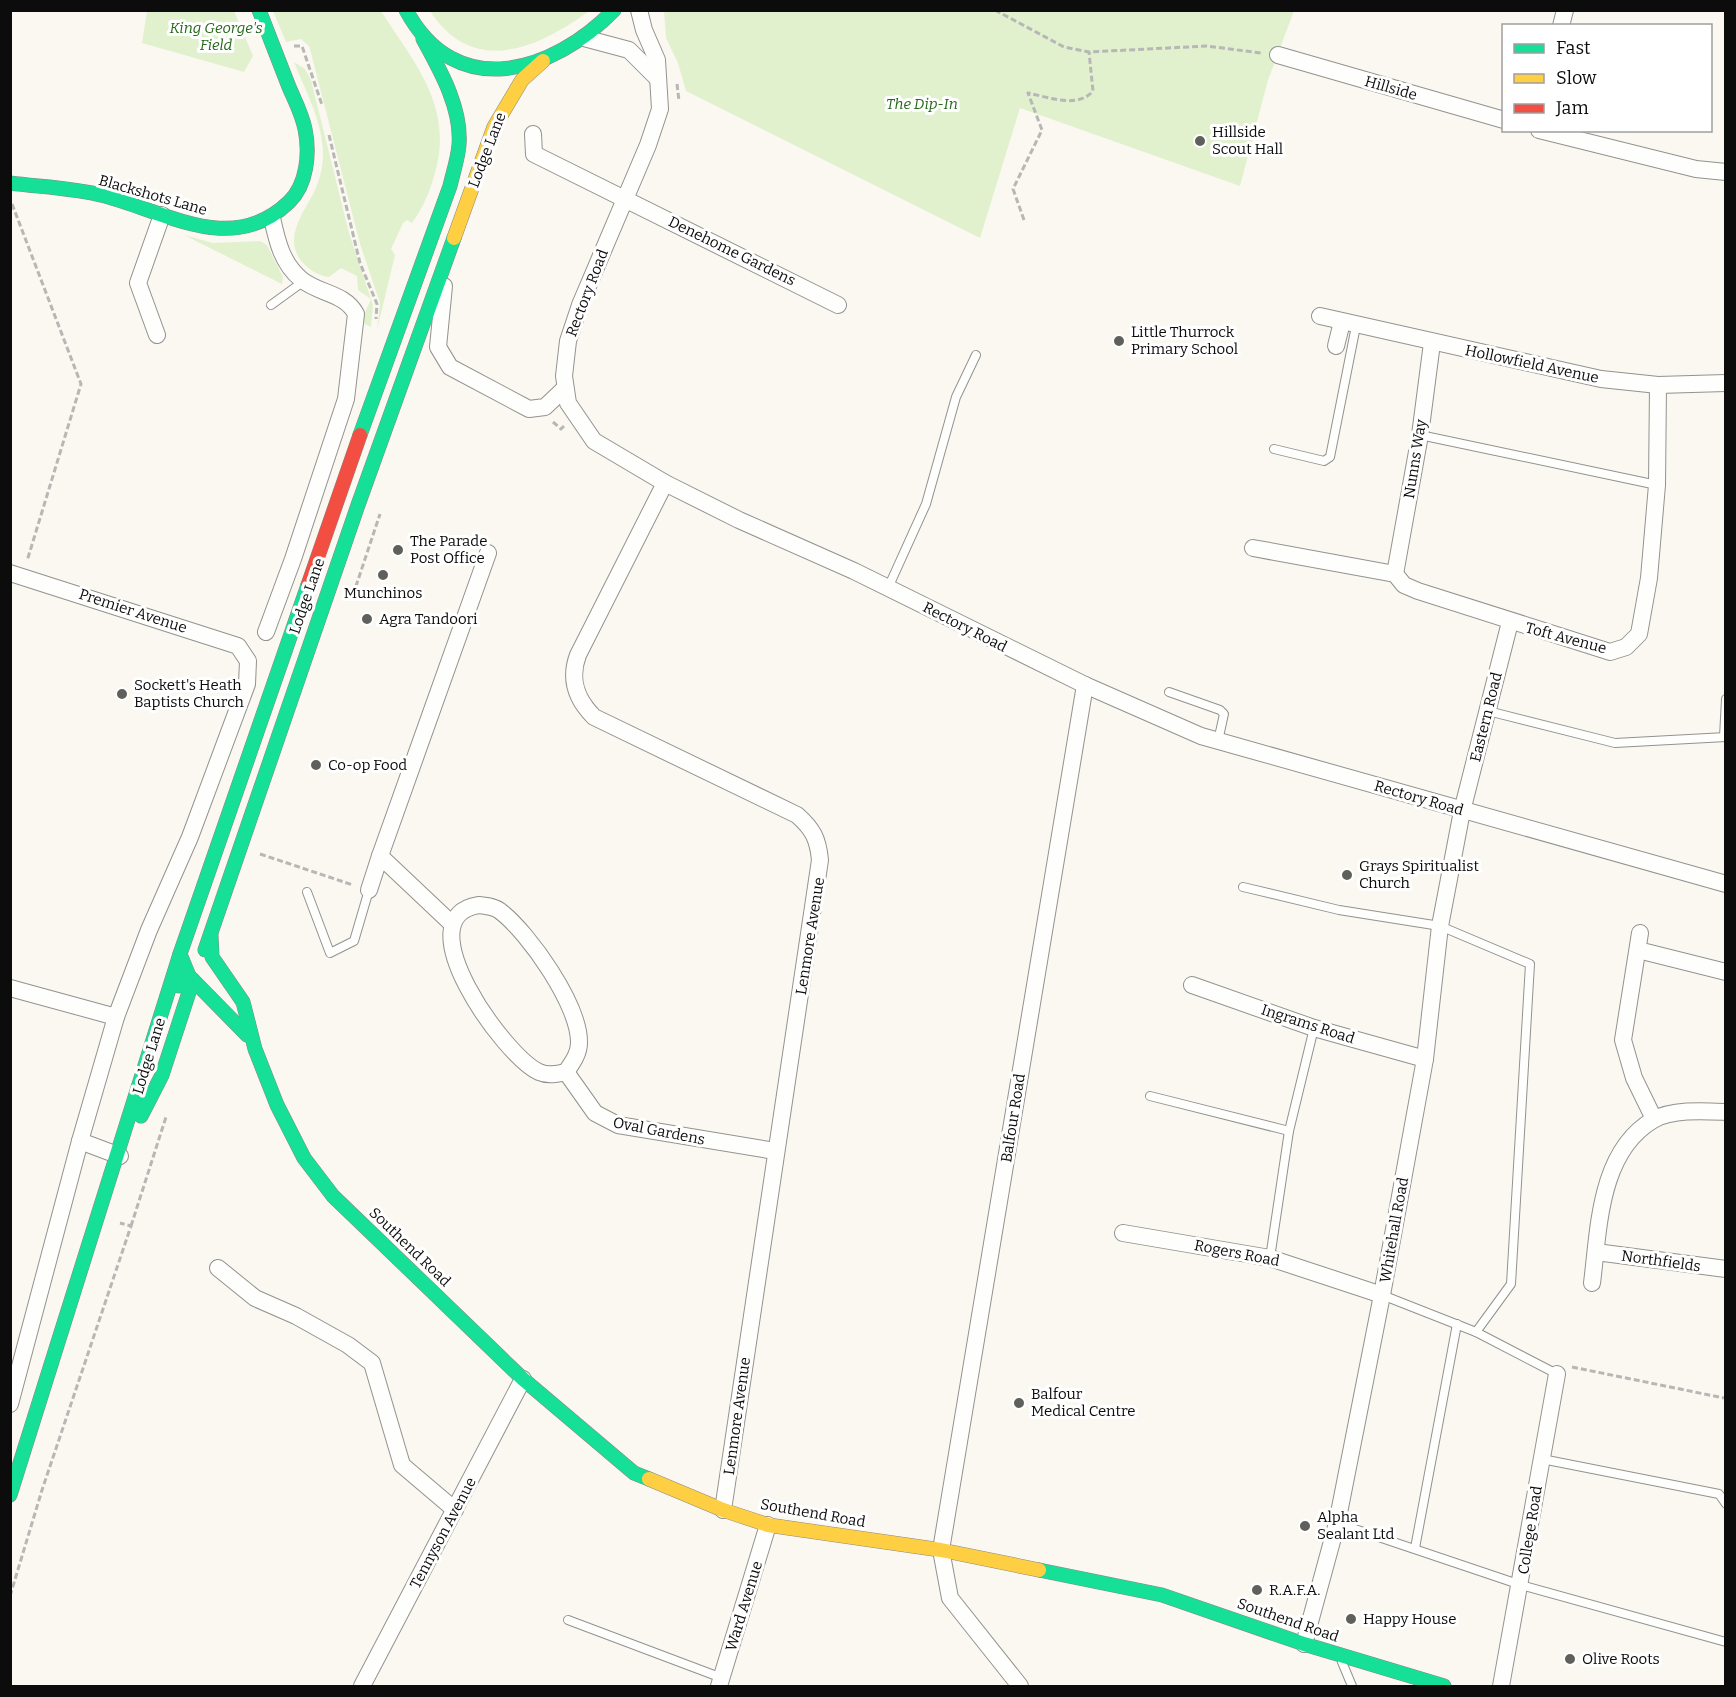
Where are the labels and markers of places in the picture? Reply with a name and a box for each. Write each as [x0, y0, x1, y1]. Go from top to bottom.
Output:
place label: Hillside Scout Hall [1212, 123, 1283, 158]
marker: Hillside Scout Hall [1193, 134, 1207, 148]
place label: Little Thurrock Primary School [1131, 323, 1238, 358]
marker: Little Thurrock Primary School [1112, 334, 1126, 348]
place label: The Parade Post Office [410, 532, 487, 567]
marker: The Parade Post Office [391, 543, 405, 557]
marker: Munchinos [376, 568, 390, 582]
place label: Munchinos [344, 584, 422, 602]
place label: Agra Tandoori [379, 610, 478, 628]
marker: Agra Tandoori [360, 612, 374, 626]
place label: Sockett's Heath Baptists Church [134, 676, 245, 711]
marker: Sockett's Heath Baptists Church [115, 687, 129, 701]
place label: Co-op Food [328, 756, 407, 774]
marker: Co-op Food [309, 758, 323, 772]
place label: Grays Spiritualist Church [1359, 857, 1479, 892]
marker: Grays Spiritualist Church [1340, 868, 1354, 882]
place label: Balfour Medical Centre [1031, 1385, 1136, 1420]
marker: Balfour Medical Centre [1012, 1396, 1026, 1410]
place label: Alpha Sealant Ltd [1317, 1508, 1395, 1543]
marker: Alpha Sealant Ltd [1298, 1519, 1312, 1533]
place label: R.A.F.A. [1269, 1581, 1320, 1599]
marker: R.A.F.A. [1250, 1583, 1264, 1597]
place label: Happy House [1363, 1610, 1456, 1628]
marker: Happy House [1344, 1612, 1358, 1626]
place label: Olive Roots [1582, 1650, 1660, 1668]
marker: Olive Roots [1563, 1652, 1577, 1666]

